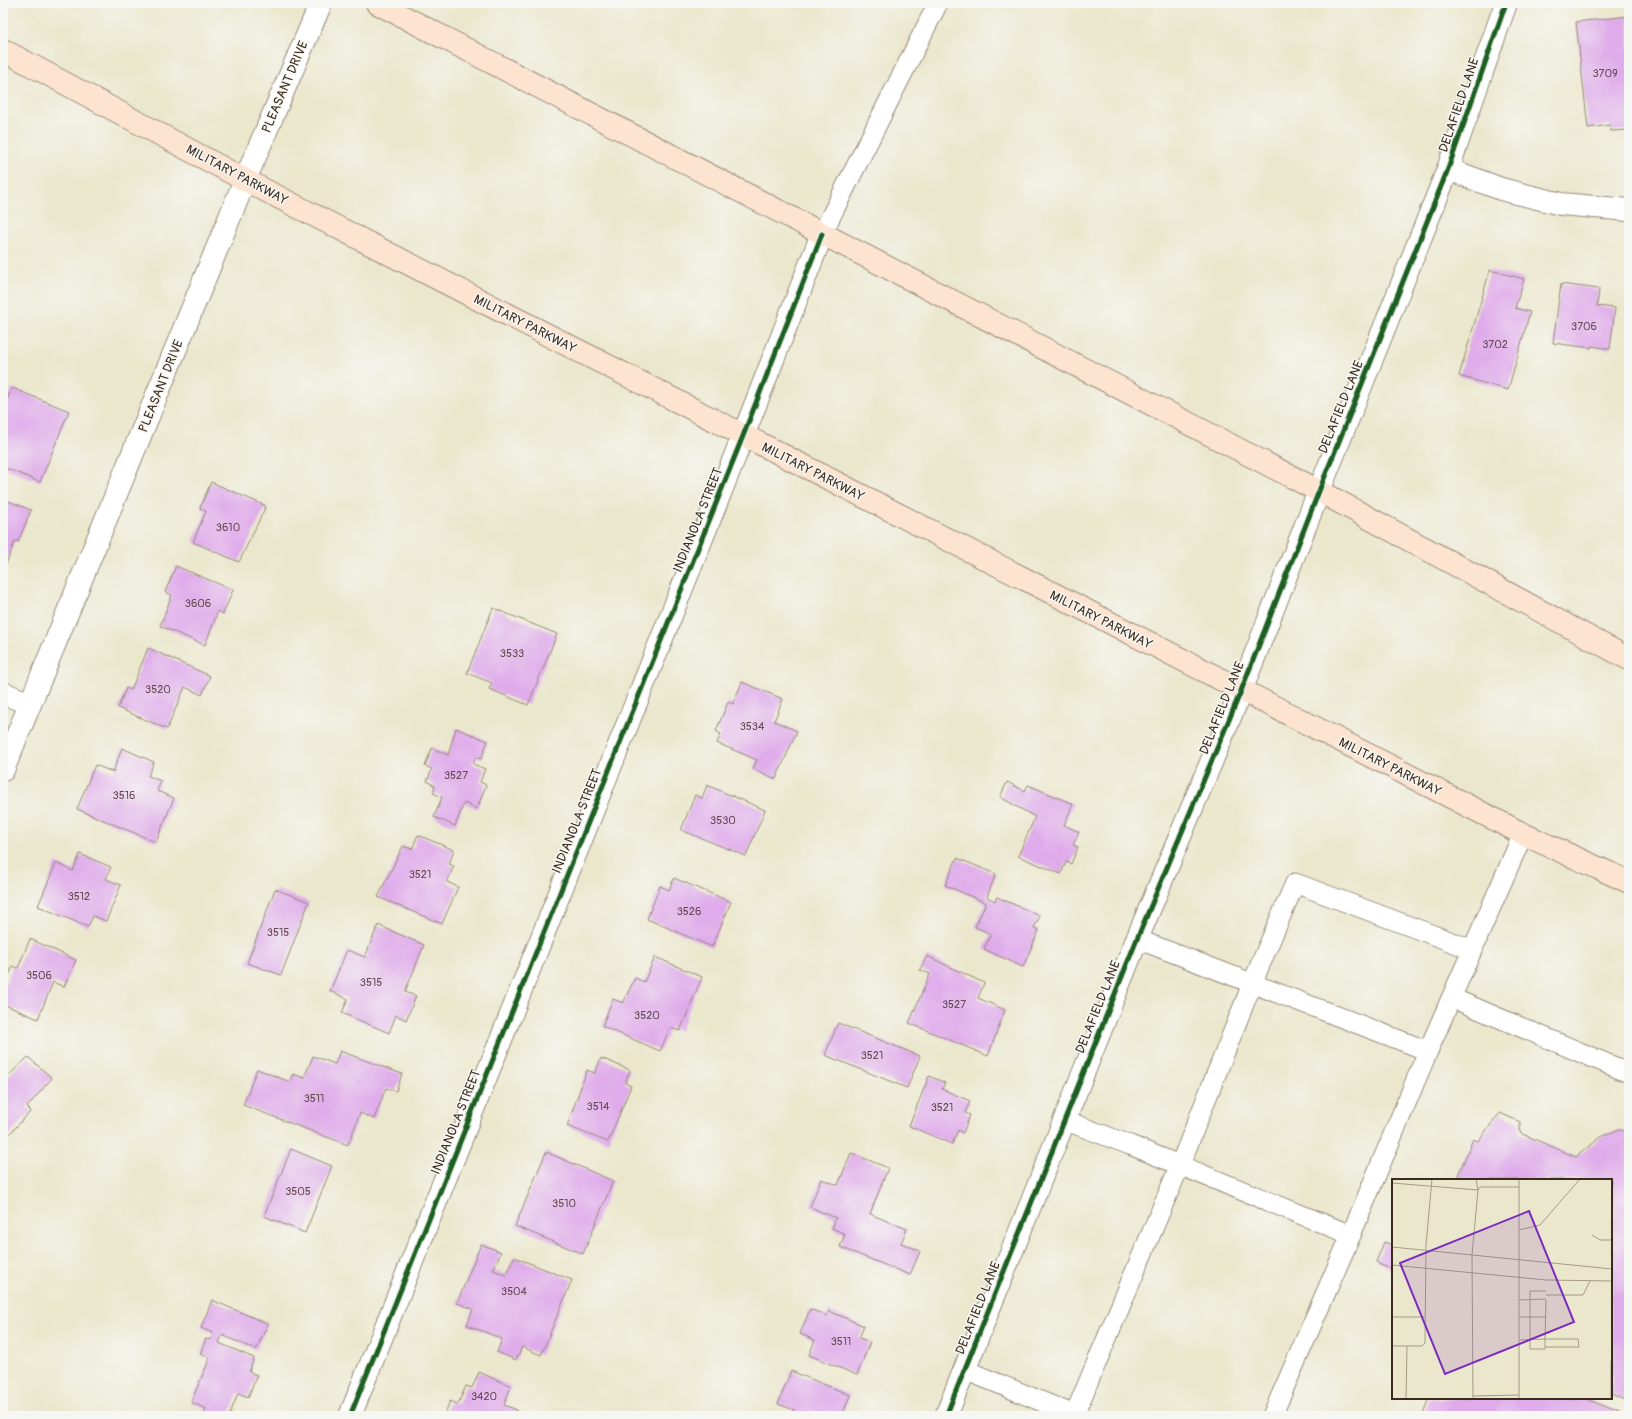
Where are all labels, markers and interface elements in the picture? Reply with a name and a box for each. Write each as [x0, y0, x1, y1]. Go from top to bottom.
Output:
street label: PLEASANT DRIVE [258, 38, 312, 135]
street label: DELAFIELD LANE [1435, 56, 1483, 154]
house number: 3709 [1592, 67, 1618, 80]
street label: MILITARY PARKWAY [183, 141, 291, 209]
street label: MILITARY PARKWAY [471, 291, 579, 357]
house number: 3706 [1571, 320, 1597, 333]
street label: PLEASANT DRIVE [135, 337, 187, 435]
house number: 3702 [1482, 338, 1508, 351]
street label: DELAFIELD LANE [1315, 358, 1367, 456]
street label: MILITARY PARKWAY [759, 439, 867, 505]
street label: INDIANOLA STREET [670, 465, 726, 575]
house number: 3610 [216, 521, 240, 534]
street label: MILITARY PARKWAY [1047, 587, 1155, 653]
house number: 3606 [185, 597, 211, 610]
house number: 3533 [500, 647, 524, 660]
street label: DELAFIELD LANE [1196, 659, 1248, 757]
house number: 3520 [145, 683, 171, 696]
house number: 3534 [740, 720, 765, 733]
street label: MILITARY PARKWAY [1336, 734, 1444, 800]
street label: INDIANOLA STREET [549, 766, 605, 876]
house number: 3527 [444, 769, 468, 782]
house number: 3516 [113, 789, 135, 802]
house number: 3530 [710, 814, 736, 827]
house number: 3521 [409, 868, 431, 881]
house number: 3512 [68, 890, 90, 903]
house number: 3526 [677, 905, 701, 918]
house number: 3515 [267, 926, 289, 939]
street label: DELAFIELD LANE [1072, 958, 1124, 1056]
house number: 3506 [26, 969, 52, 982]
house number: 3515 [360, 976, 382, 989]
house number: 3527 [942, 998, 966, 1011]
house number: 3520 [634, 1009, 660, 1022]
house number: 3521 [861, 1049, 883, 1062]
street label: INDIANOLA STREET [428, 1067, 484, 1177]
house number: 3511 [304, 1092, 324, 1105]
house number: 3514 [587, 1100, 610, 1113]
house number: 3521 [931, 1101, 953, 1114]
inset map [1392, 1179, 1612, 1399]
house number: 3505 [285, 1185, 311, 1198]
house number: 3510 [552, 1197, 576, 1210]
street label: DELAFIELD LANE [952, 1259, 1004, 1357]
house number: 3504 [501, 1285, 528, 1298]
house number: 3511 [831, 1335, 851, 1348]
house number: 3420 [471, 1390, 497, 1403]

